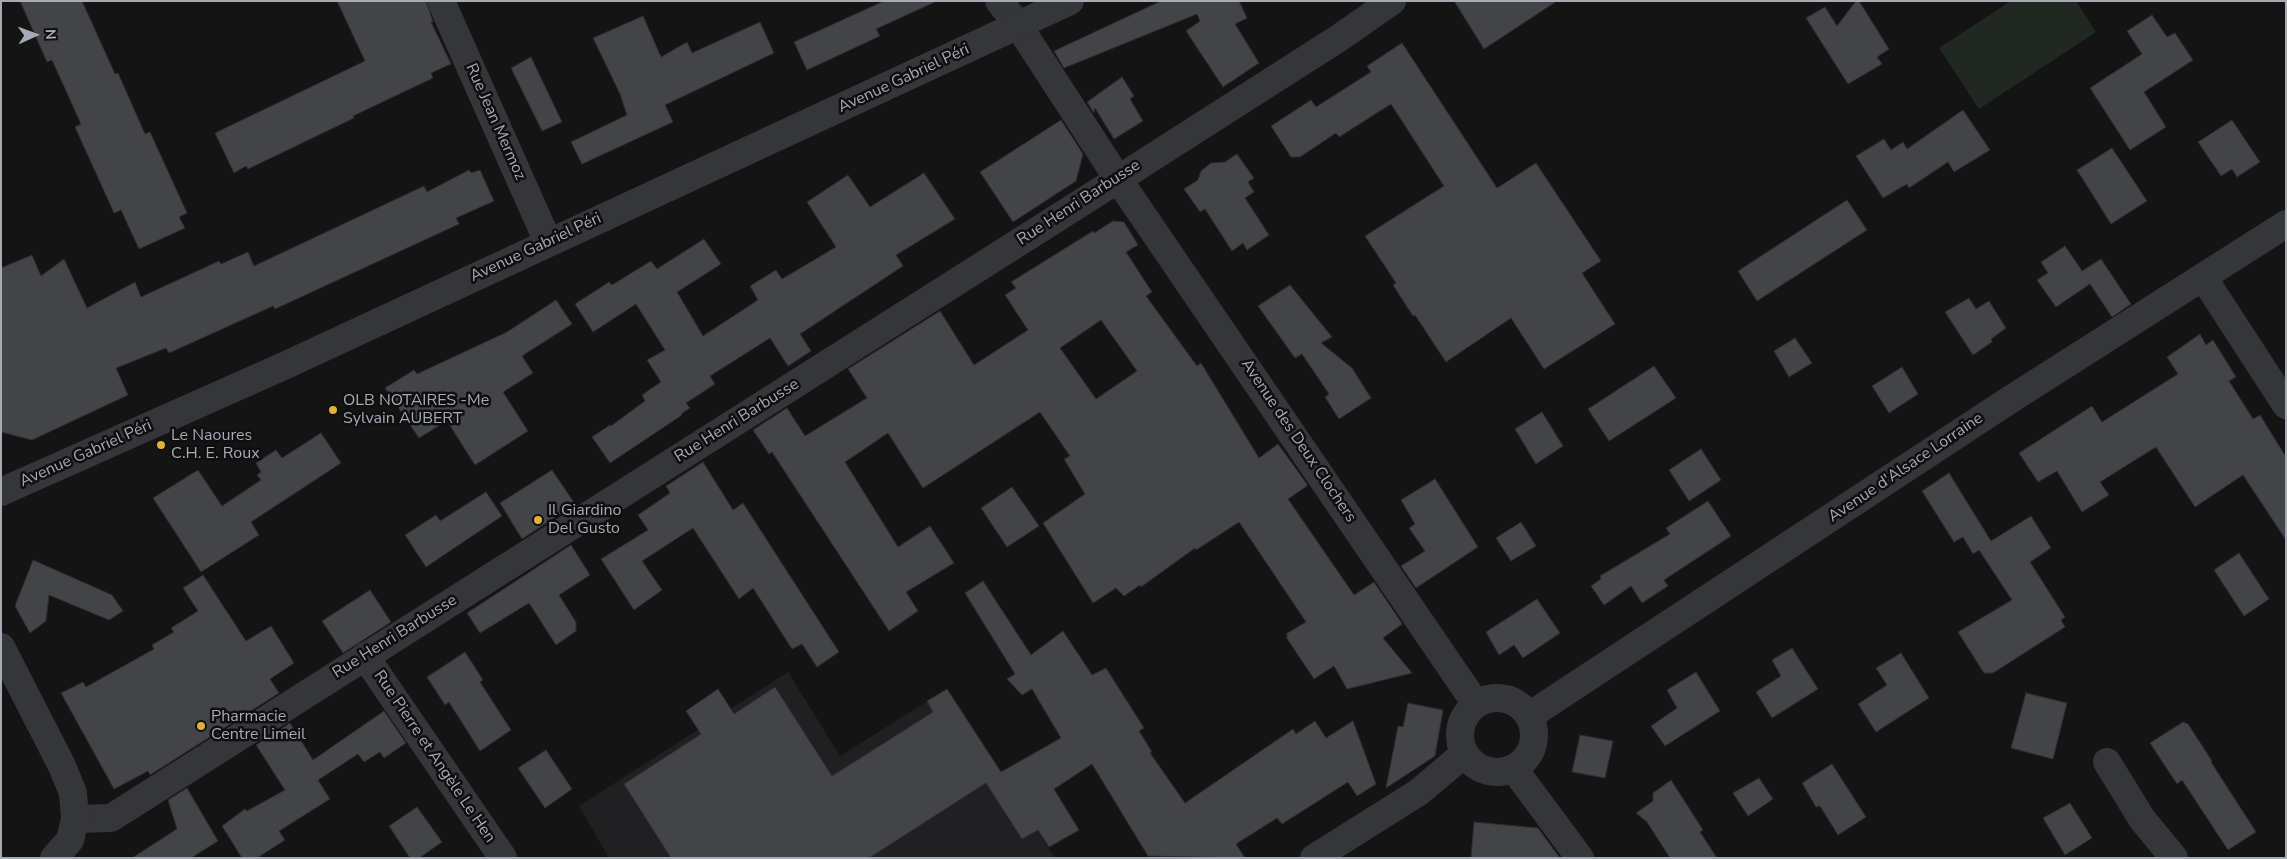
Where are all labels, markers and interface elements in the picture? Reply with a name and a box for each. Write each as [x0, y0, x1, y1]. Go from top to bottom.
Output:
north arrow [10, 10, 60, 60]
text: N [41, 29, 60, 40]
street label: Avenue Gabriel Péri [835, 40, 973, 118]
street label: Rue Jean Mermoz [461, 61, 529, 183]
street label: Rue Henri Barbusse [1014, 156, 1144, 250]
street label: Avenue Gabriel Péri [467, 209, 605, 287]
street label: Avenue des Deux Clochers [1236, 356, 1360, 526]
street label: Rue Henri Barbusse [671, 375, 803, 467]
place label: OLB NOTAIRES -Me Sylvain AUBERT [343, 391, 489, 429]
marker: OLB NOTAIRES -Me Sylvain AUBERT [327, 404, 339, 416]
street label: Avenue d'Alsace Lorraine [1825, 409, 1987, 527]
street label: Avenue Gabriel Péri [17, 416, 155, 492]
place label: Le Naoures C.H. E. Roux [171, 426, 260, 464]
marker: Le Naoures C.H. E. Roux [155, 439, 167, 451]
place label: Il Giardino Del Gusto [548, 501, 621, 539]
marker: Il Giardino Del Gusto [532, 514, 544, 526]
street label: Rue Henri Barbusse [329, 591, 461, 683]
street label: Rue Pierre et Angèle Le Hen [369, 667, 499, 847]
place label: Pharmacie Centre Limeil [211, 707, 306, 745]
marker: Pharmacie Centre Limeil [195, 720, 207, 732]

